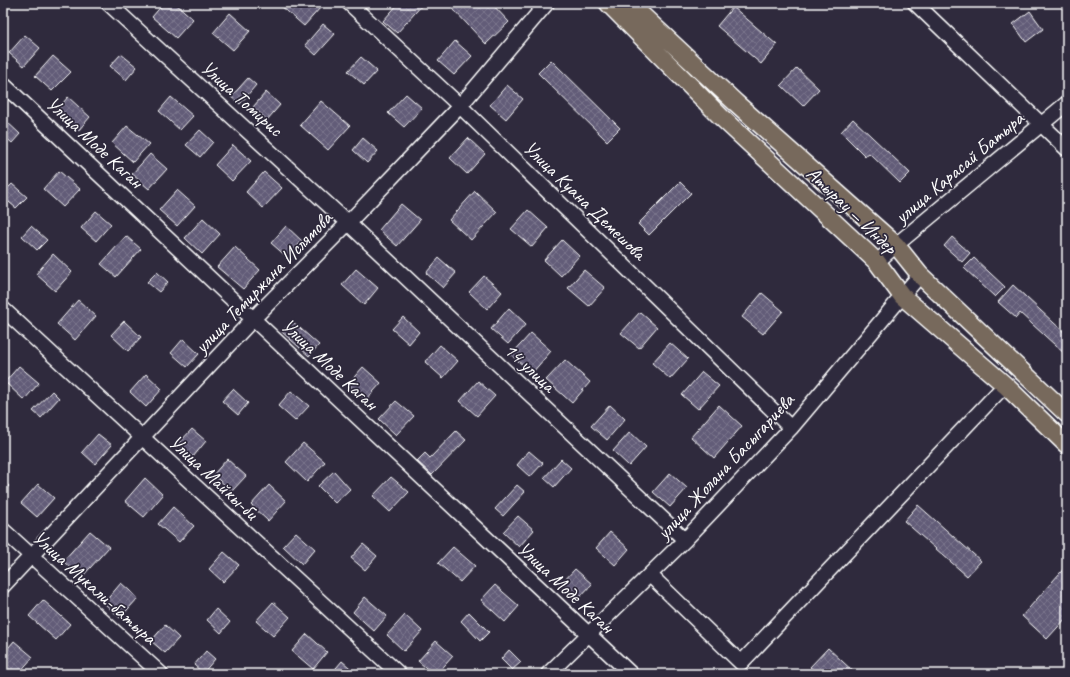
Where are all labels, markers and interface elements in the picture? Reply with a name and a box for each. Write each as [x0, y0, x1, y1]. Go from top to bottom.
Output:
street label: Улица Томирис [195, 55, 289, 142]
street label: Улица Моде Каган [41, 91, 150, 195]
street label: улица Карасай Батыра [889, 105, 1030, 229]
street label: Улица Куана Демешова [518, 135, 653, 267]
street label: Атырау — Индер [801, 161, 903, 261]
street label: улица Темиржана Ислямова [188, 205, 339, 359]
street label: Улица Моде Каган [276, 313, 385, 417]
street label: 14 улица [499, 337, 562, 399]
street label: улица Жолана Басыгариева [650, 387, 800, 545]
street label: Улица Майкы-би [164, 430, 265, 526]
street label: Улица Мукали-батыра [27, 525, 163, 651]
street label: Улица Моде Каган [512, 536, 621, 640]

